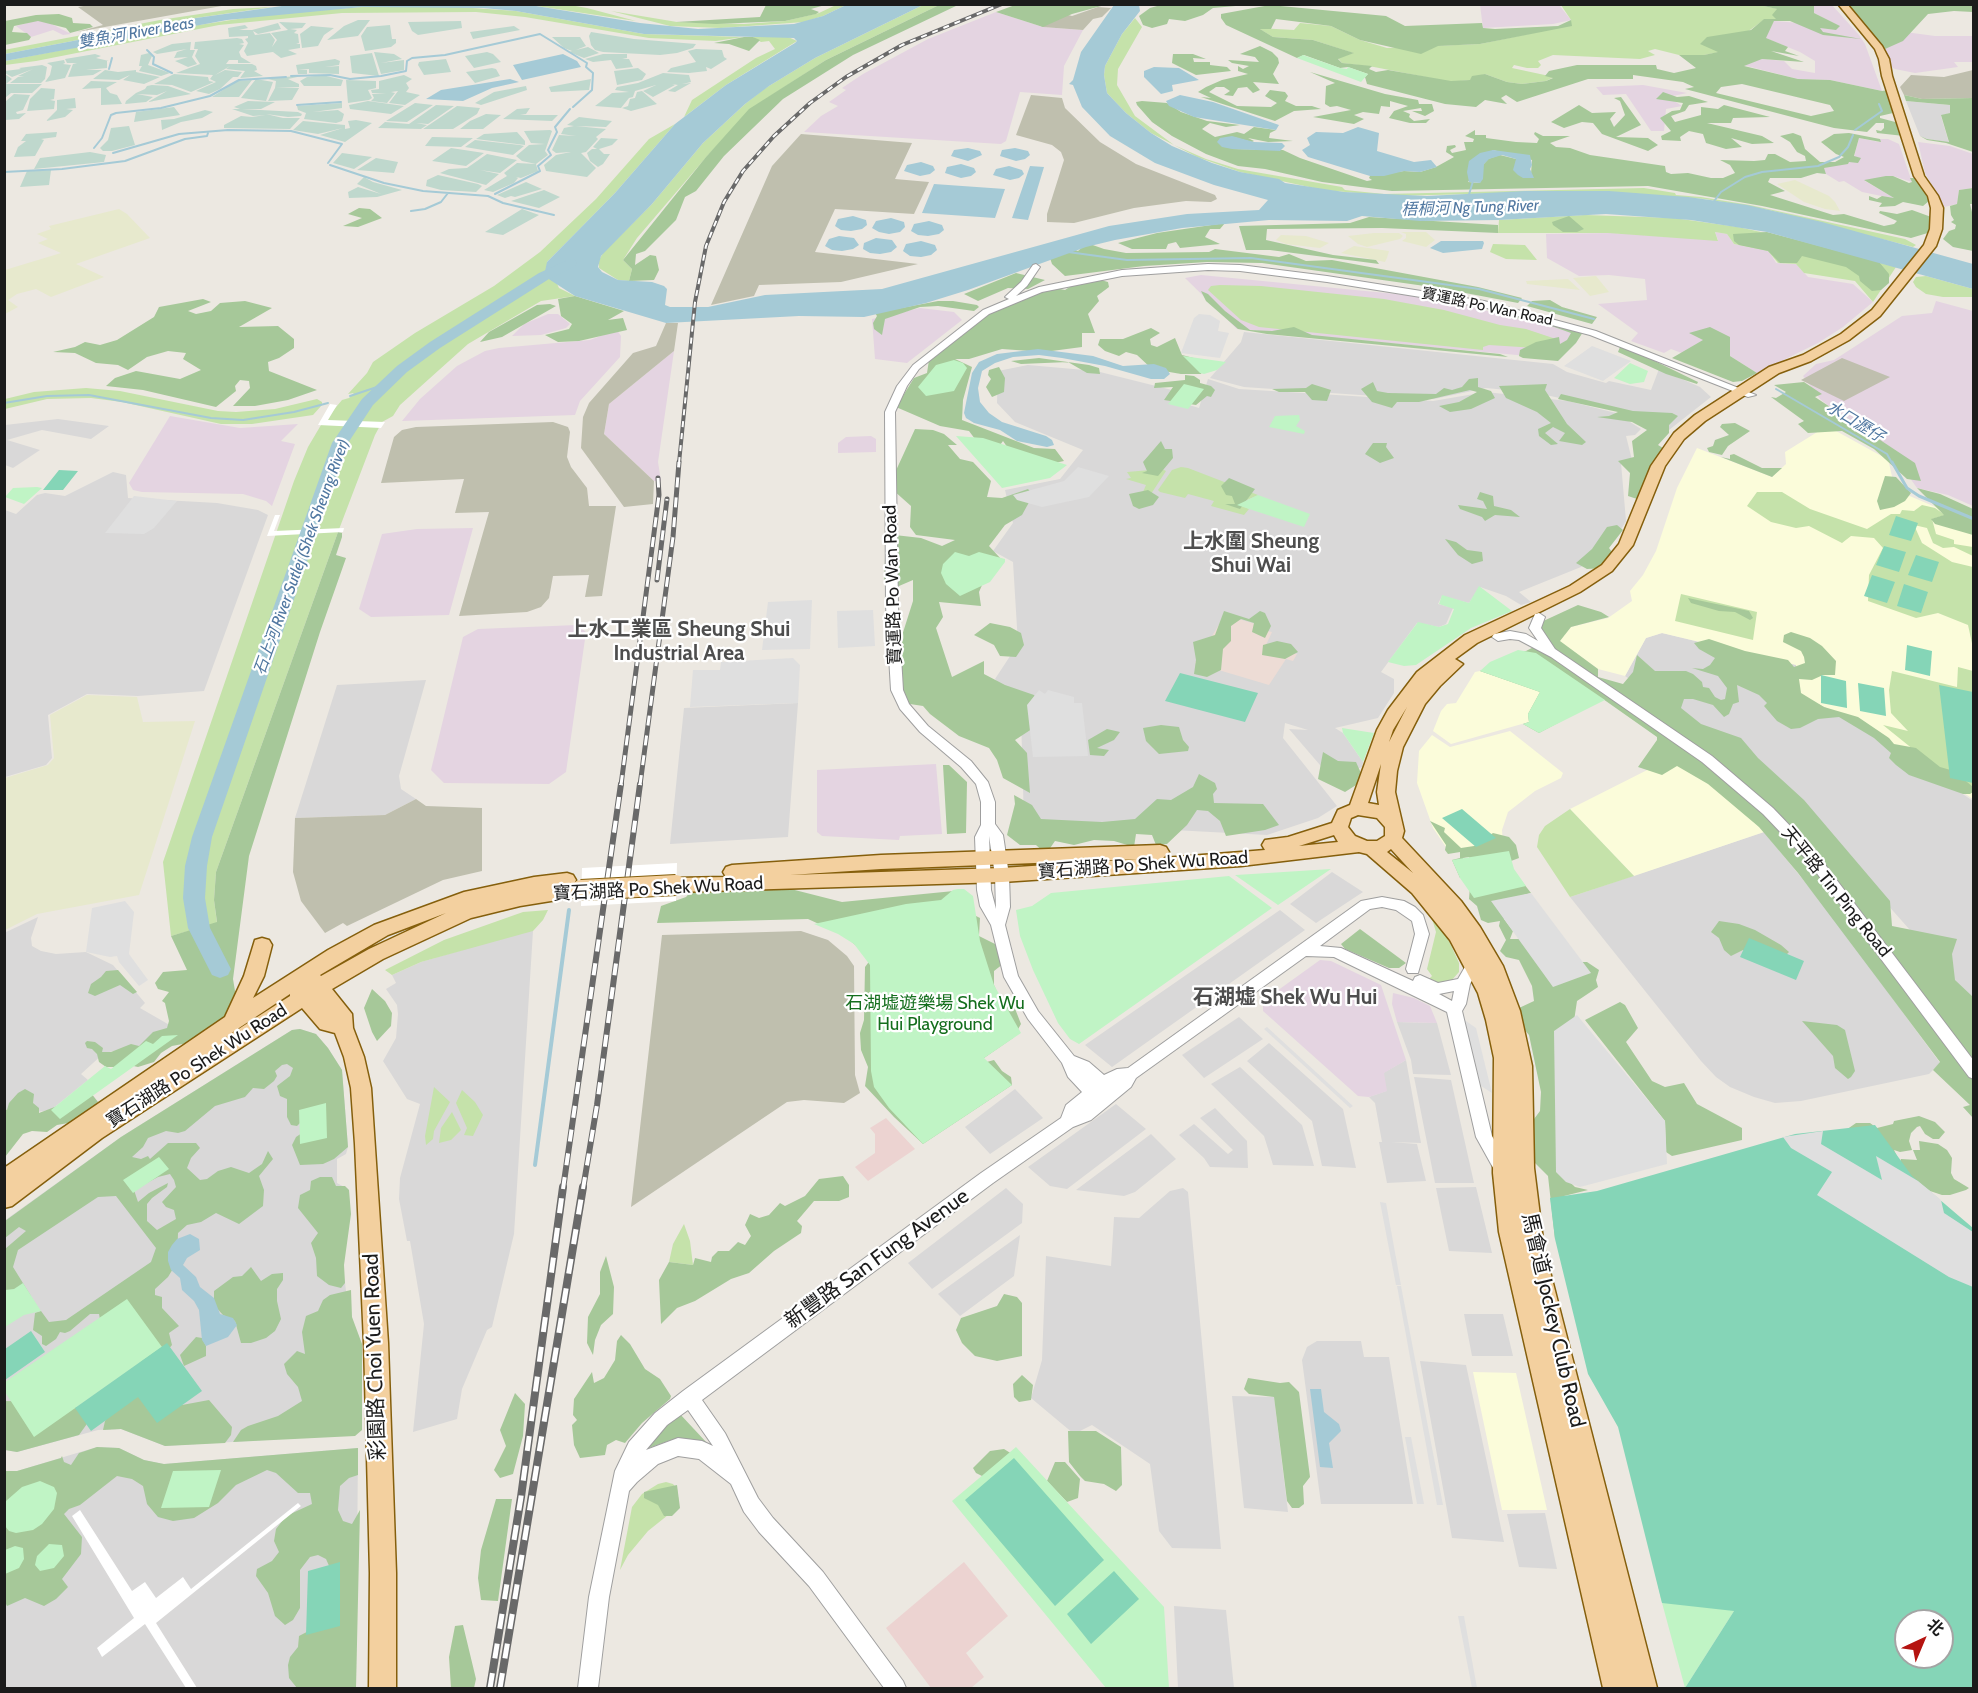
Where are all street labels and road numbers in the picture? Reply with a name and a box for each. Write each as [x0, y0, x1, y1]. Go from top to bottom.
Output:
street label: 寶運路 Po Wan Road [1420, 284, 1554, 330]
street label: 寶運路 Po Wan Road [879, 505, 907, 665]
street label: 天平路 Tin Ping Road [1777, 822, 1895, 962]
street label: 寶石湖路 Po Shek Wu Road [1037, 847, 1249, 883]
street label: 寶石湖路 Po Shek Wu Road [552, 873, 764, 905]
street label: 寶石湖路 Po Shek Wu Road [103, 1000, 291, 1132]
street label: 新豐路 San Fung Avenue [780, 1184, 974, 1334]
street label: 馬會道 Jockey Club Road [1516, 1210, 1590, 1430]
street label: 彩園路 Choi Yuen Road [359, 1253, 391, 1461]

